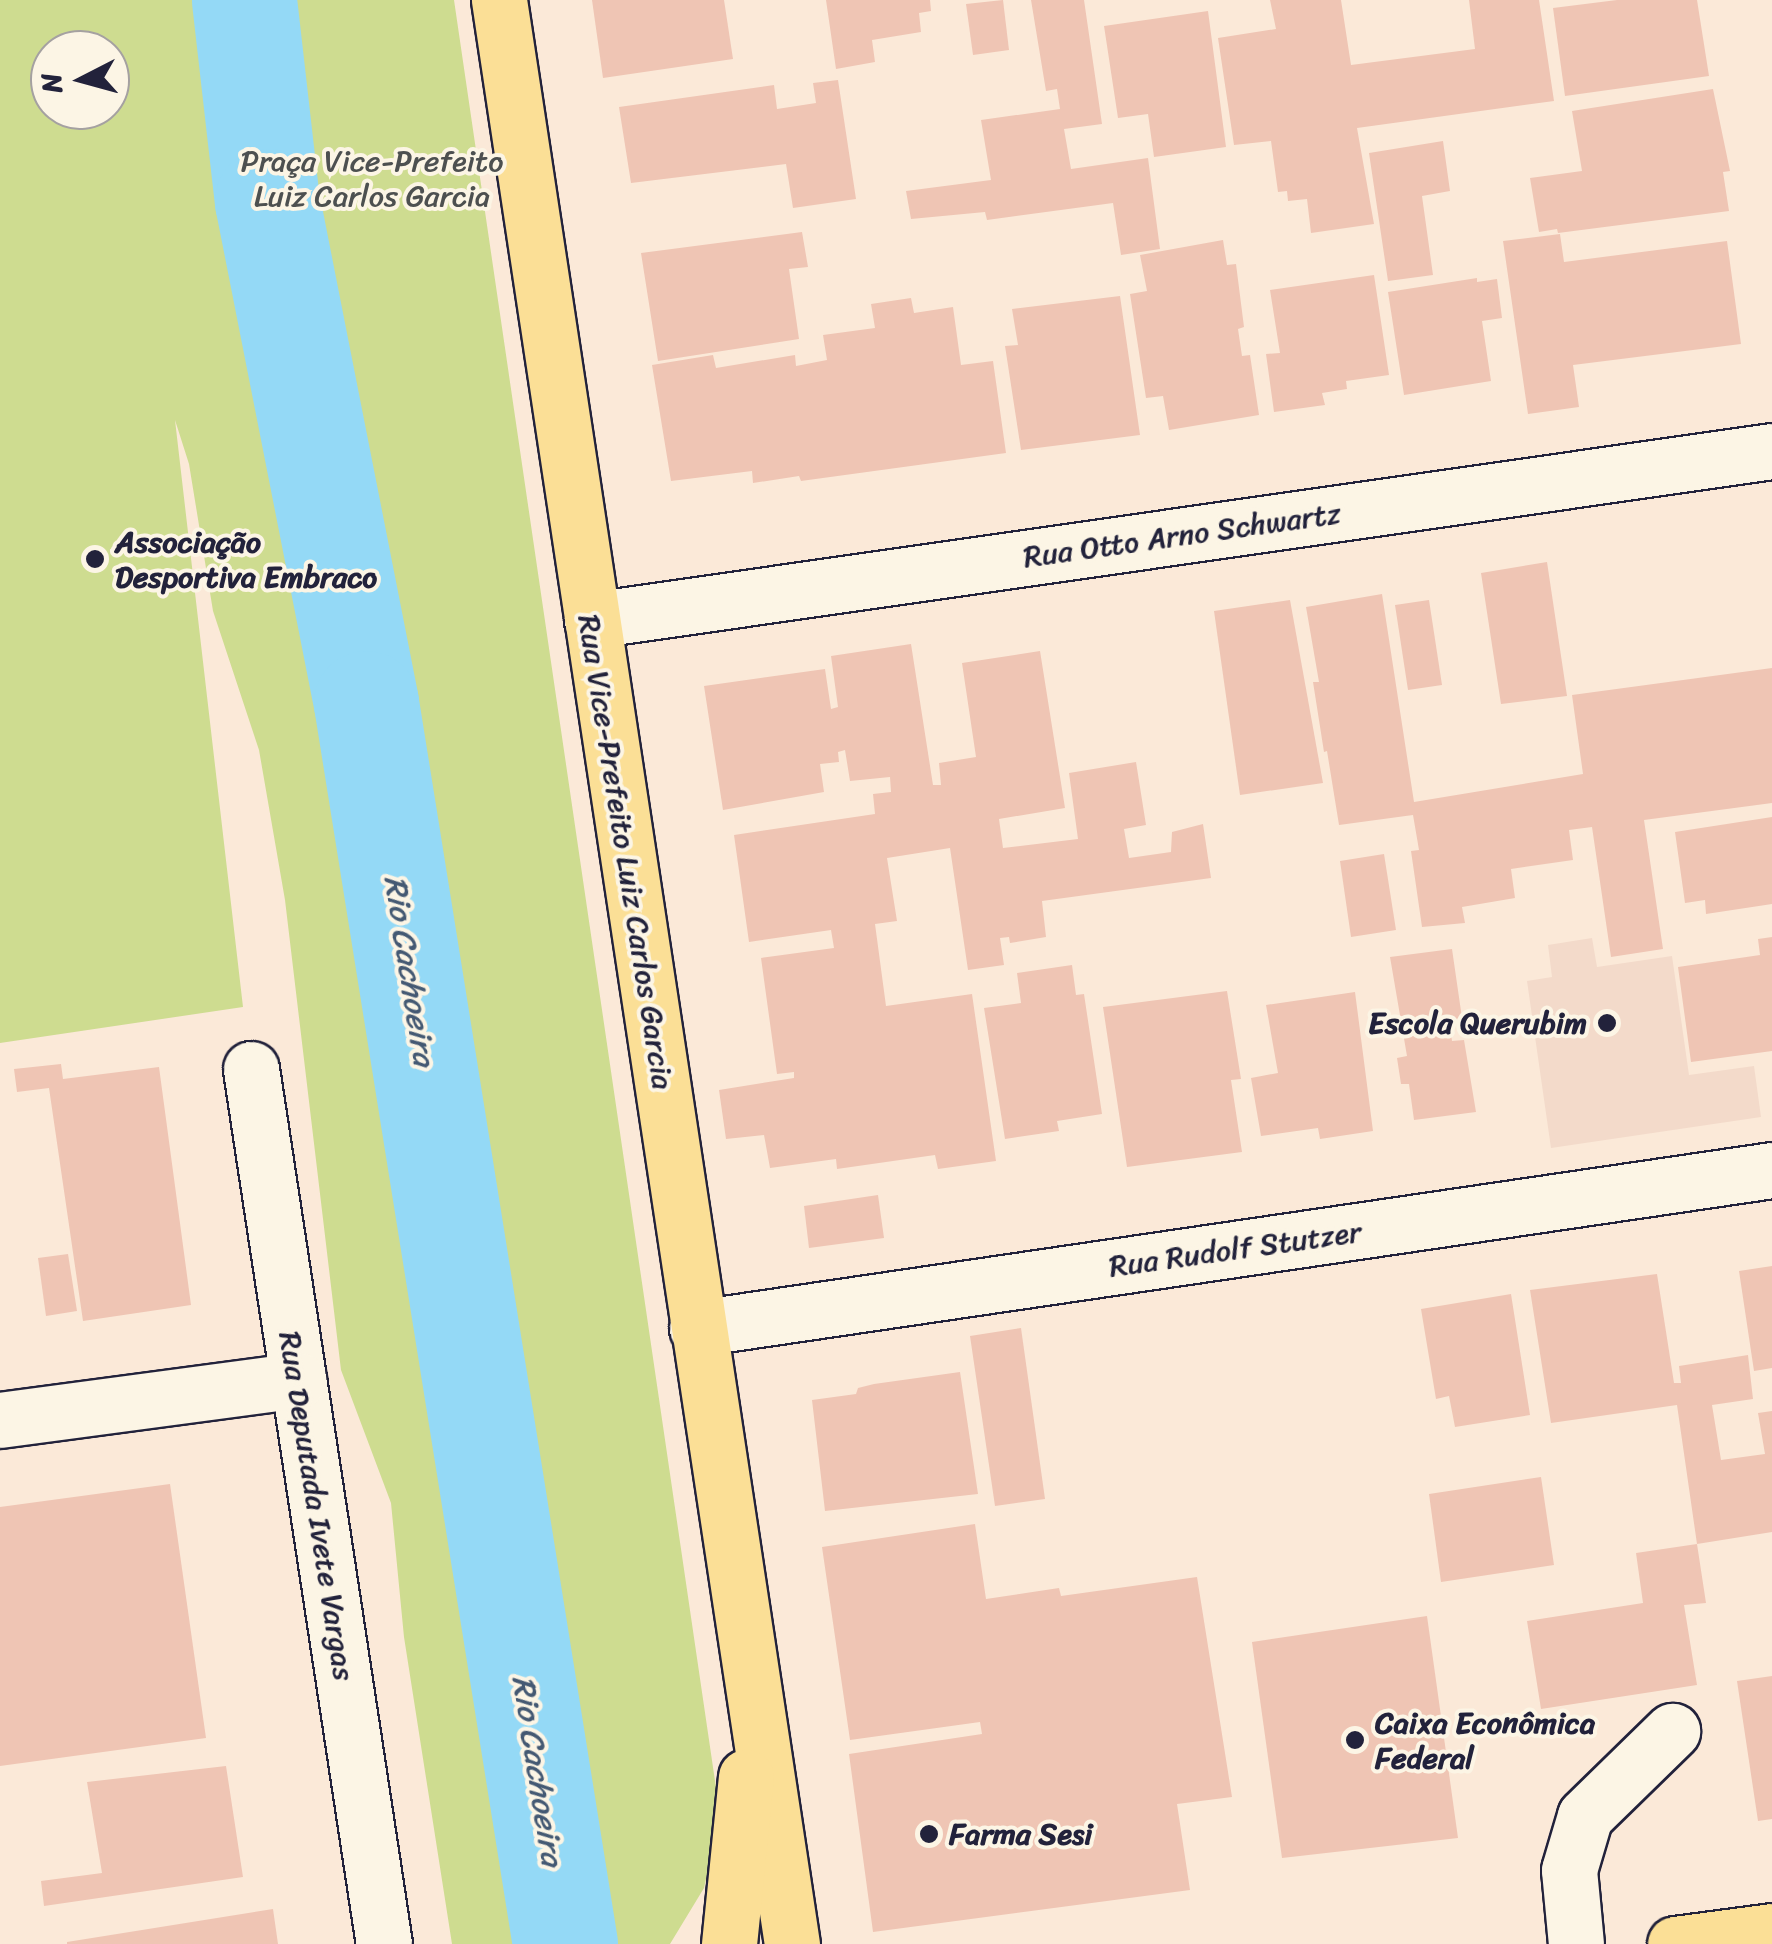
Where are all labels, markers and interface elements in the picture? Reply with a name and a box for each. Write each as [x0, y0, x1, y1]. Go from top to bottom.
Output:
north arrow [30, 30, 130, 130]
text: N [26, 71, 77, 95]
park label: Praça Vice-Prefeito Luiz Carlos Garcia [241, 143, 503, 214]
street label: Rua Otto Arno Schwartz [1021, 495, 1343, 575]
place label: Associação Desportiva Embraco [115, 524, 377, 594]
marker: Associação Desportiva Embraco [84, 548, 106, 570]
street label: Rua Vice-Prefeito Luiz Carlos Garcia [571, 613, 681, 1091]
water label: Rio Cachoeira [375, 874, 443, 1068]
place label: Escola Querubim [1368, 1005, 1587, 1041]
marker: Escola Querubim [1596, 1012, 1618, 1034]
street label: Rua Rudolf Stutzer [1106, 1213, 1364, 1285]
street label: Rua Deputada Ivete Vargas [272, 1329, 362, 1683]
water label: Rio Cachoeira [503, 1674, 571, 1868]
place label: Caixa Econômica Federal [1375, 1705, 1595, 1776]
marker: Caixa Econômica Federal [1344, 1729, 1366, 1751]
place label: Farma Sesi [949, 1816, 1095, 1852]
marker: Farma Sesi [918, 1823, 940, 1845]

